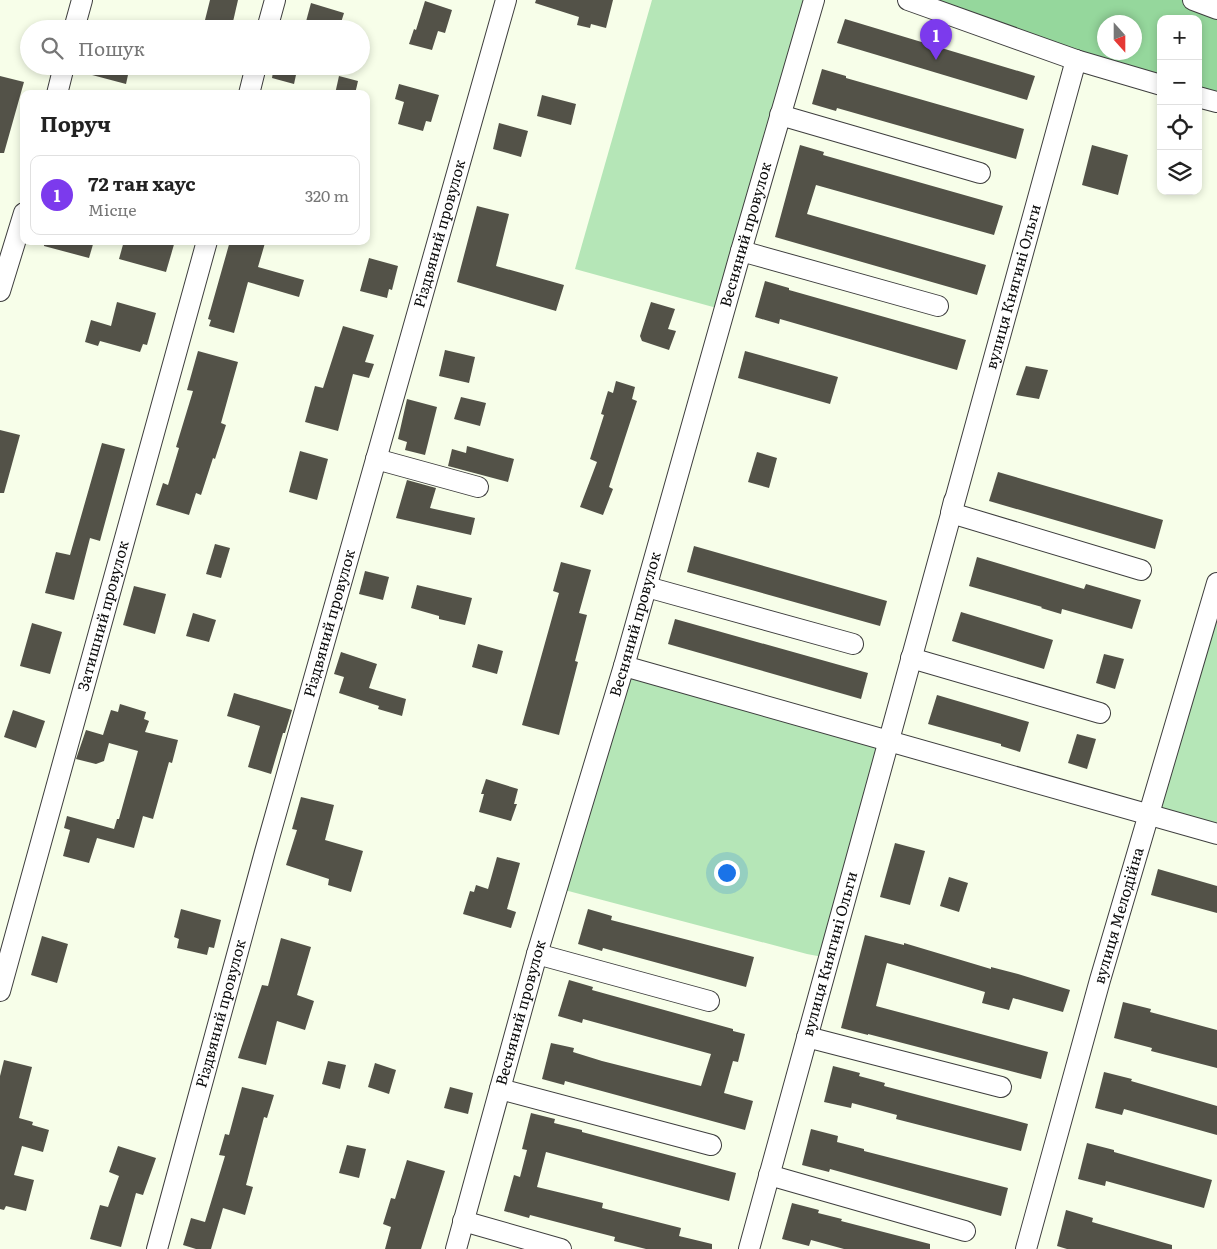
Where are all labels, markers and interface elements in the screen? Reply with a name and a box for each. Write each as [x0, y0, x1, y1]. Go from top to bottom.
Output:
north arrow [1097, 15, 1142, 60]
map controls [1157, 15, 1202, 195]
button: + [1157, 15, 1202, 60]
pin: 1 [920, 19, 952, 60]
search box [20, 20, 370, 75]
icon: search [38, 34, 66, 62]
text: Пошук [78, 34, 145, 62]
button: − [1157, 60, 1202, 105]
button: locate [1157, 105, 1202, 150]
text: Поруч [40, 107, 111, 138]
button: layers [1157, 150, 1202, 195]
street label: Різдвяний провулок [407, 156, 470, 310]
street label: Весняний провулок [713, 159, 776, 309]
text: 72 тан хаус [88, 169, 196, 197]
text: 1 [54, 183, 60, 207]
text: 320 m [305, 183, 349, 207]
text: Місце [88, 197, 136, 221]
street label: вулиця Княгині Ольги [978, 201, 1046, 372]
street label: Затишний провулок [70, 538, 134, 694]
street label: Різдвяний провулок [296, 546, 360, 700]
street label: Весняний провулок [602, 549, 666, 699]
street label: вулиця Мелодійна [1086, 843, 1149, 986]
your location [714, 860, 740, 886]
street label: вулиця Княгині Ольги [795, 868, 862, 1039]
street label: Різдвяний провулок [188, 936, 251, 1090]
street label: Весняний провулок [488, 937, 551, 1088]

